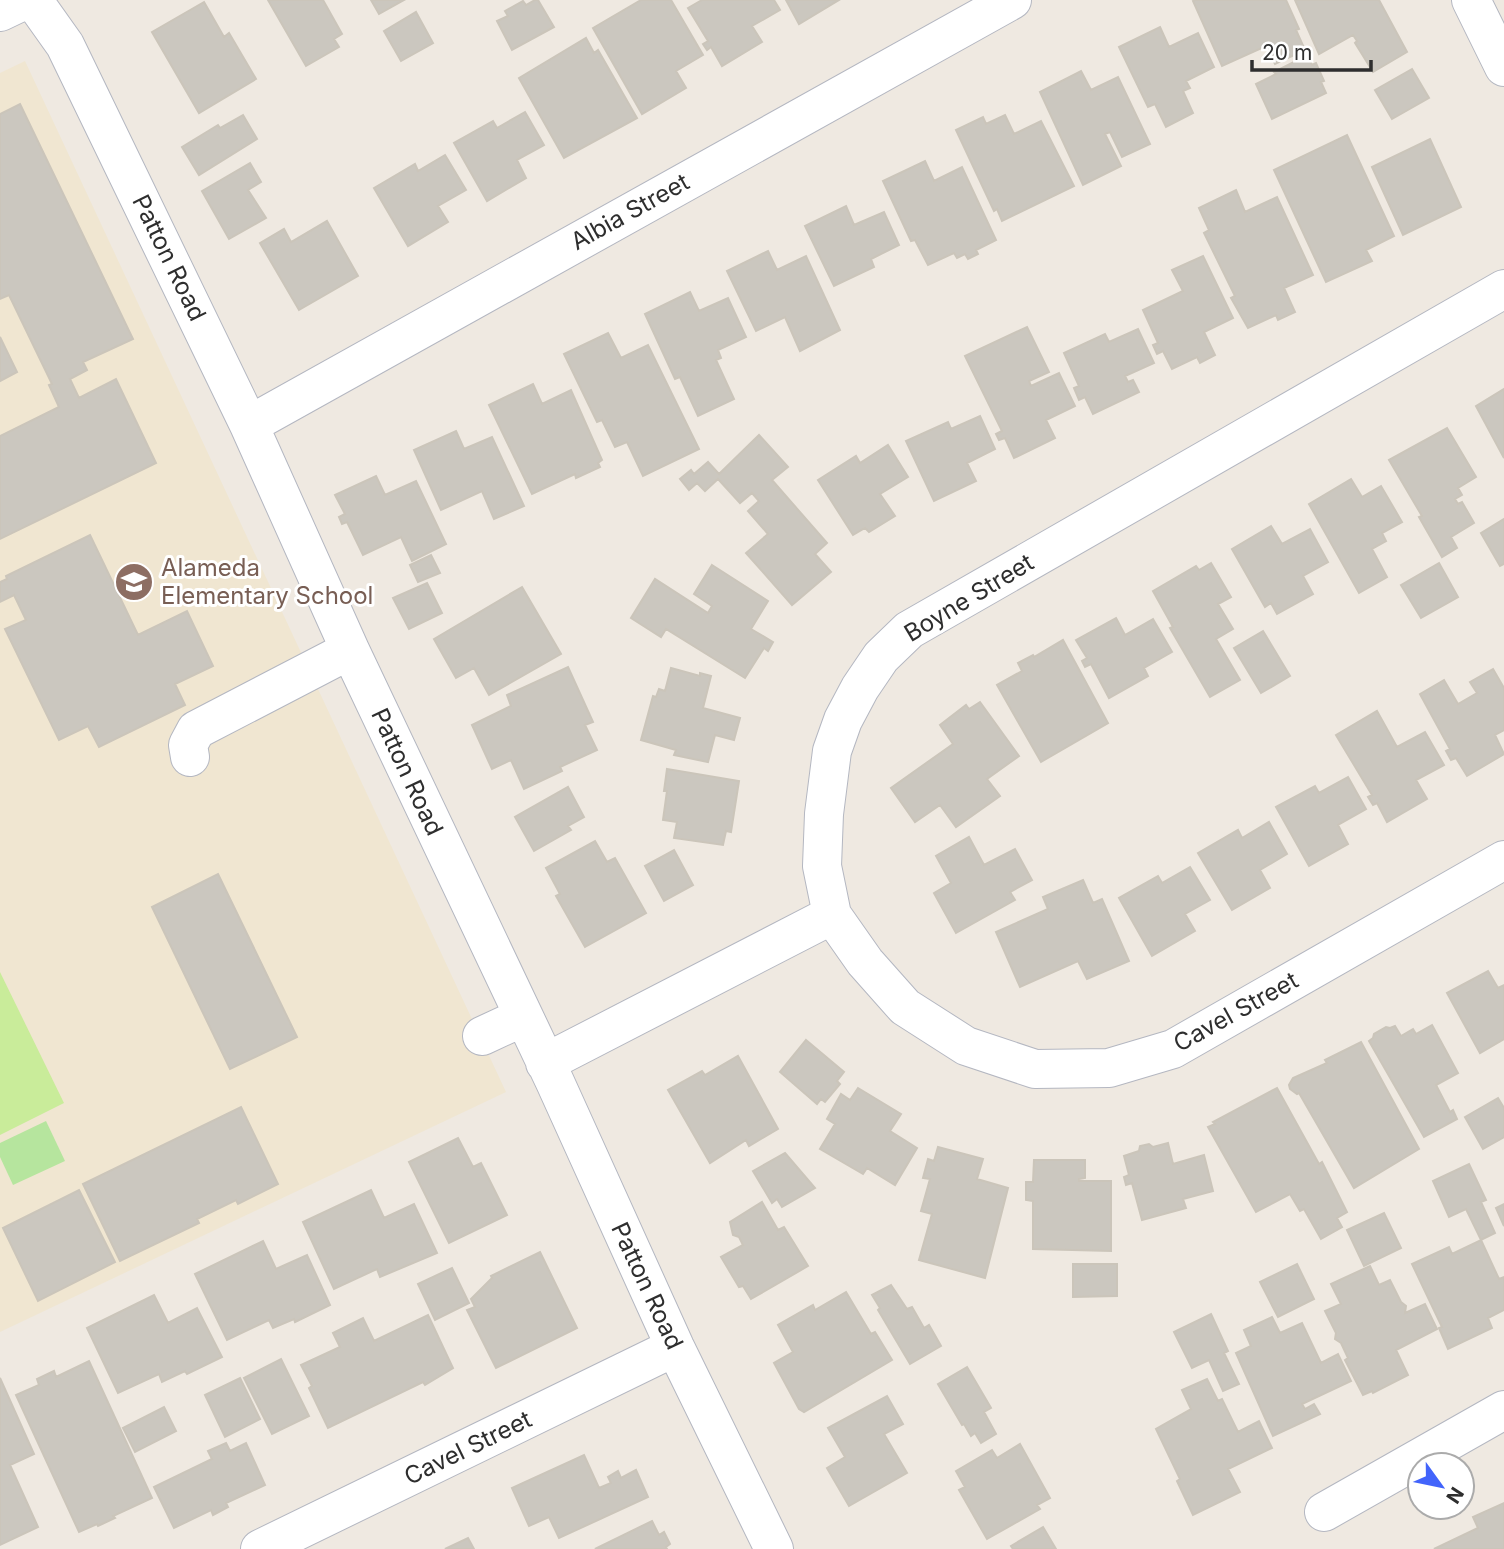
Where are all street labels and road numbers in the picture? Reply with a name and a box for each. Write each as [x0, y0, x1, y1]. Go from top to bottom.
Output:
street label: Albia Street [566, 167, 694, 256]
street label: Patton Road [126, 190, 212, 326]
street label: Boyne Street [899, 548, 1039, 648]
street label: Patton Road [365, 704, 450, 840]
street label: Cavel Street [1168, 965, 1303, 1058]
street label: Patton Road [605, 1218, 690, 1354]
street label: Cavel Street [399, 1404, 536, 1491]

